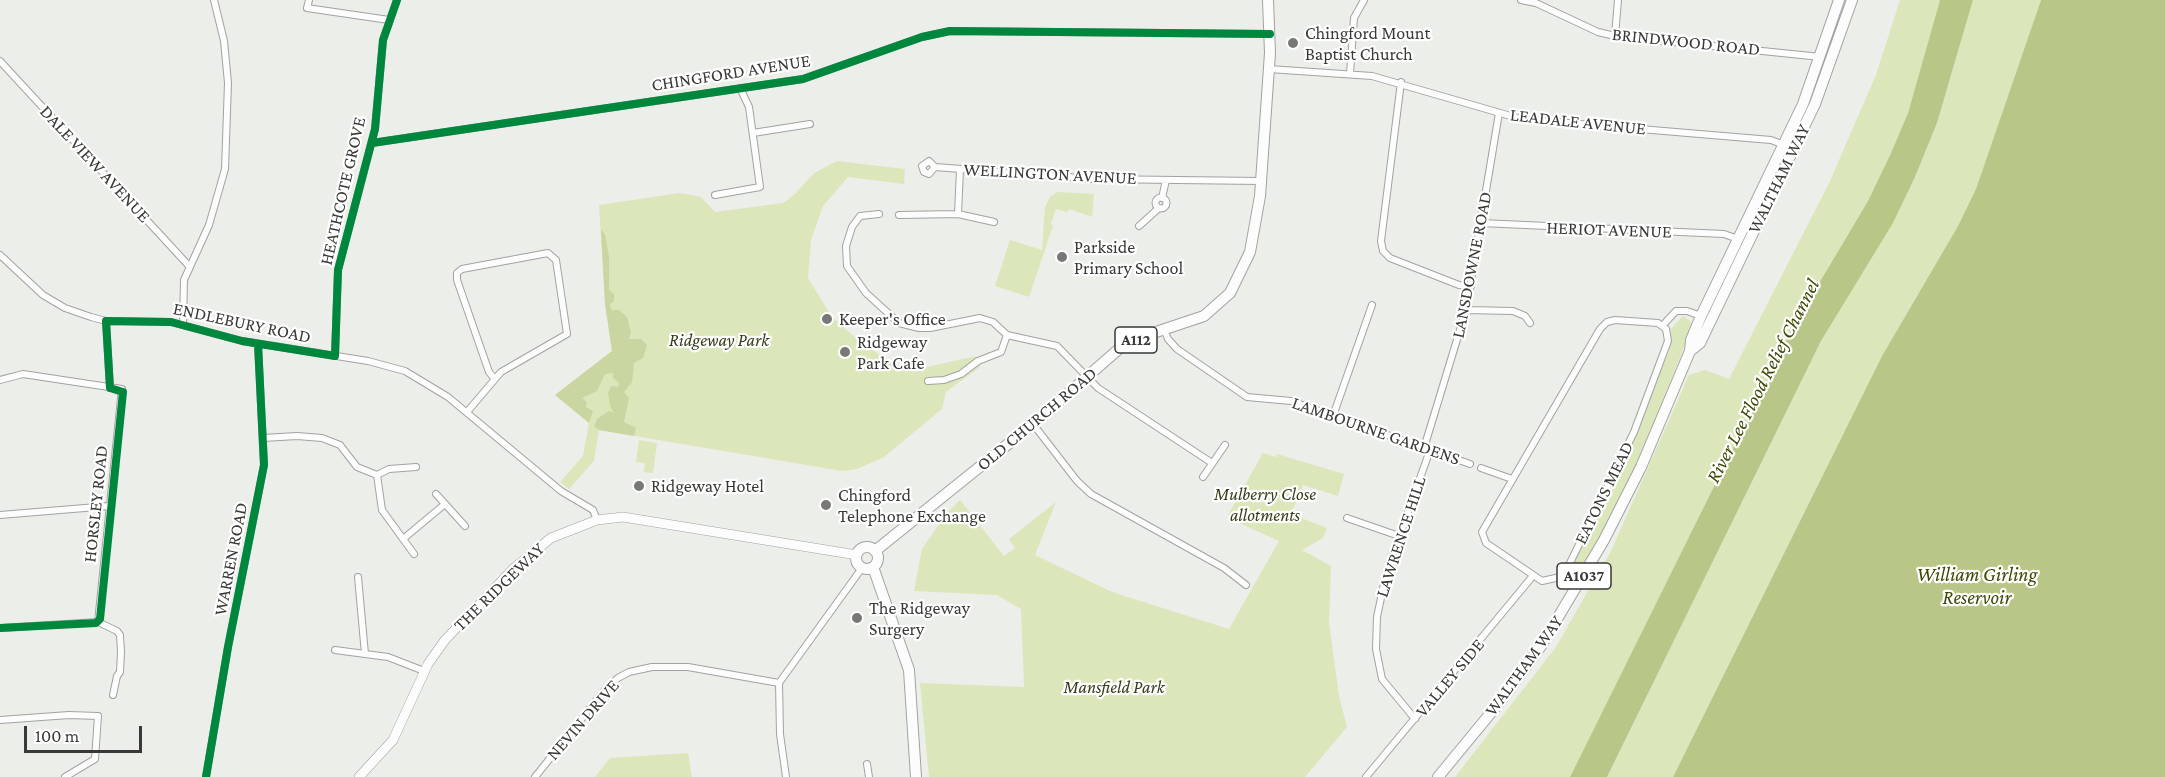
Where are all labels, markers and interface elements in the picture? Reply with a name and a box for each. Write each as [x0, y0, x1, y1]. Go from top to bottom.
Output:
place label: Chingford Mount Baptist Church [1305, 22, 1430, 64]
street label: BRINDWOOD ROAD [1611, 23, 1761, 61]
marker: Chingford Mount Baptist Church [1286, 36, 1300, 50]
street label: CHINGFORD AVENUE [650, 50, 812, 96]
street label: DALE VIEW AVENUE [35, 101, 155, 227]
street label: LEADALE AVENUE [1509, 104, 1647, 140]
street label: HEATHCOTE GROVE [315, 115, 371, 267]
street label: WALTHAM WAY [1743, 121, 1815, 237]
street label: WELLINGTON AVENUE [963, 159, 1137, 189]
street label: LANSDOWNE ROAD [1447, 190, 1497, 340]
street label: HERIOT AVENUE [1546, 217, 1672, 243]
place label: Parkside Primary School [1074, 236, 1183, 278]
marker: Parkside Primary School [1055, 250, 1069, 264]
water label: River Lee Flood Relief Channel [1701, 275, 1825, 487]
street label: ENDLEBURY ROAD [171, 298, 313, 348]
place label: Keeper's Office [839, 308, 946, 330]
marker: Keeper's Office [820, 312, 834, 326]
road number: A112 [1115, 327, 1157, 353]
park label: Ridgeway Park [669, 329, 769, 351]
place label: Ridgeway Park Cafe [857, 331, 927, 374]
marker: Ridgeway Park Cafe [838, 345, 852, 359]
street label: OLD CHURCH ROAD [973, 362, 1101, 476]
street label: LAMBOURNE GARDENS [1289, 392, 1463, 470]
street label: EATONS MEAD [1570, 438, 1638, 548]
street label: HORSLEY ROAD [79, 444, 113, 564]
street label: LAWRENCE HILL [1371, 474, 1431, 600]
place label: Ridgeway Hotel [651, 475, 764, 497]
marker: Ridgeway Hotel [632, 479, 646, 493]
park label: Mulberry Close allotments [1214, 483, 1316, 526]
place label: Chingford Telephone Exchange [838, 484, 986, 526]
marker: Chingford Telephone Exchange [819, 498, 833, 512]
street label: WARREN ROAD [209, 501, 253, 617]
street label: THE RIDGEWAY [449, 538, 549, 636]
road number: A1037 [1557, 563, 1611, 589]
water label: William Girling Reservoir [1917, 563, 2037, 610]
place label: The Ridgeway Surgery [869, 597, 970, 640]
marker: The Ridgeway Surgery [850, 611, 864, 625]
street label: WALTHAM WAY [1480, 612, 1568, 720]
street label: VALLEY SIDE [1411, 634, 1489, 722]
street label: NEVIN DRIVE [542, 675, 624, 765]
park label: Mansfield Park [1063, 676, 1165, 698]
scale bar [27, 714, 146, 752]
text: 100 m [35, 726, 79, 746]

